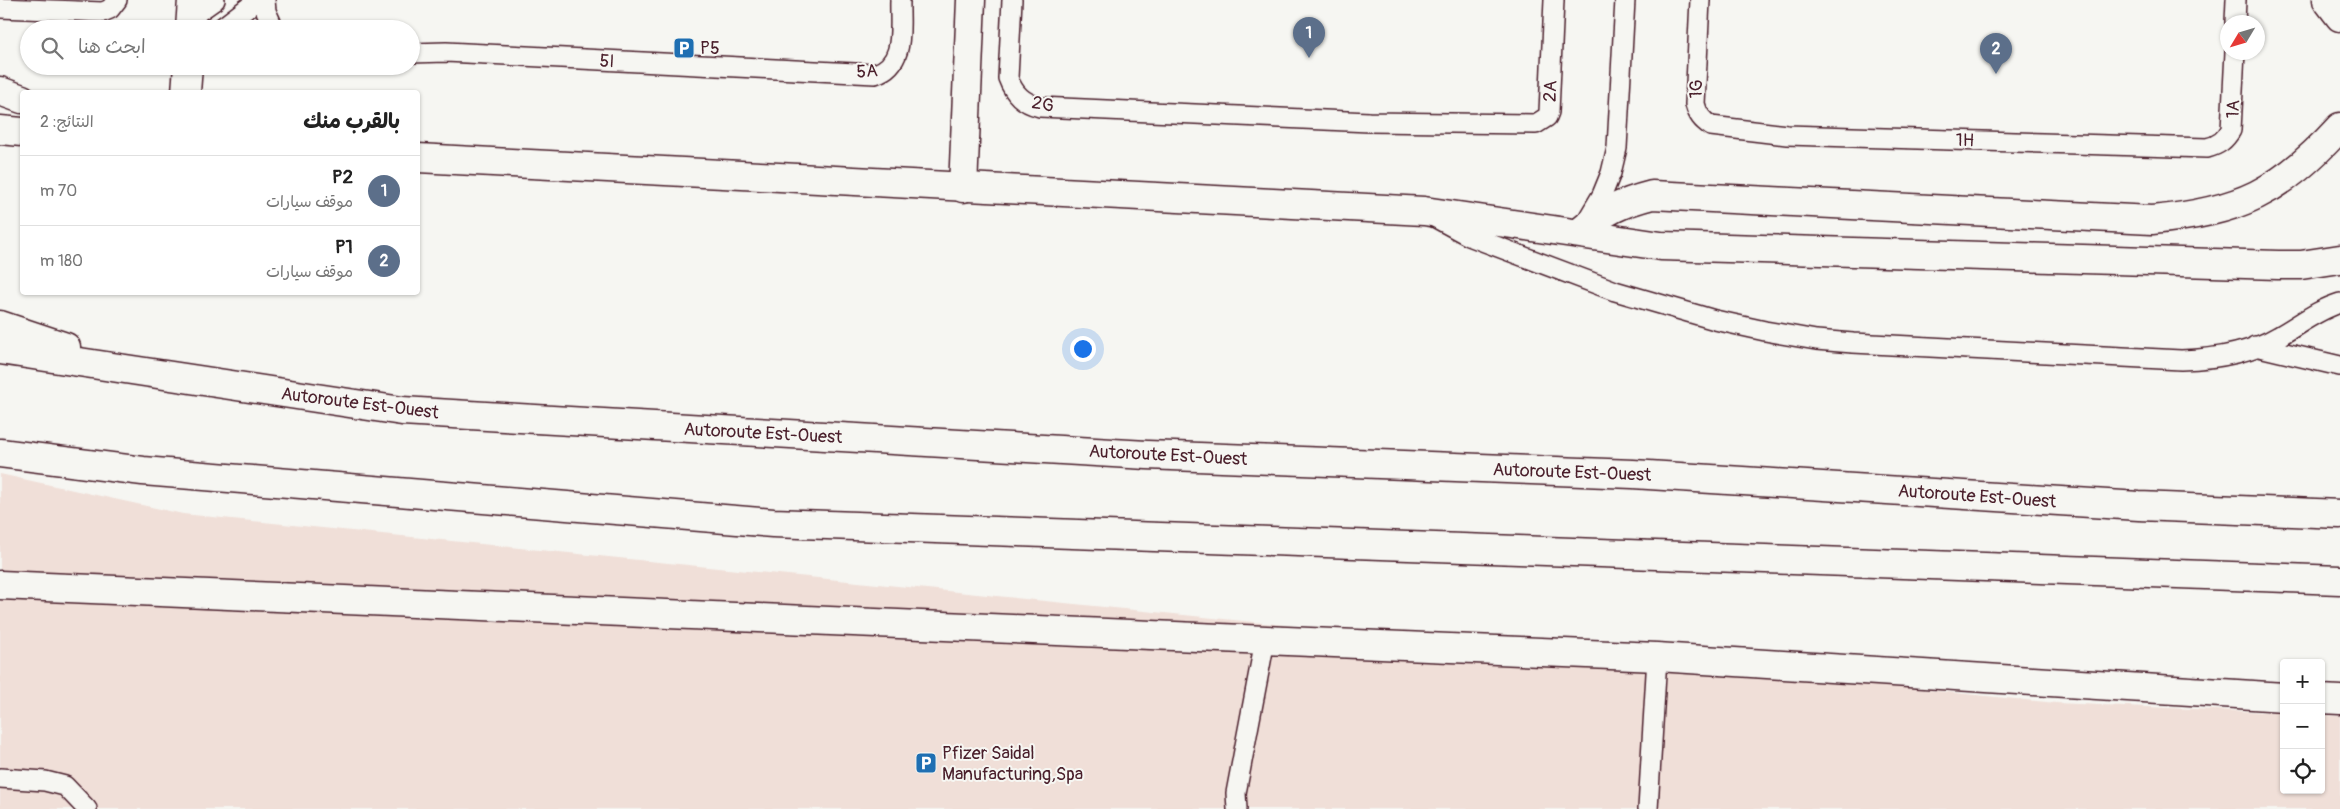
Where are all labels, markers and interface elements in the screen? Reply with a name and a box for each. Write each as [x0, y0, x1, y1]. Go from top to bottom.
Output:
north arrow [2220, 15, 2265, 60]
pin: 1 [1293, 17, 1325, 58]
search box [20, 20, 420, 75]
pin: 2 [1980, 33, 2012, 74]
icon: search [38, 34, 66, 62]
text: ابحث هنا [78, 35, 146, 59]
parking icon: P5 [672, 36, 696, 60]
place label: P5 [700, 37, 720, 60]
street label: 5I [599, 50, 615, 73]
street label: 5A [856, 59, 879, 84]
street label: 2A [1538, 79, 1563, 102]
street label: 1G [1685, 79, 1708, 99]
street label: 2G [1030, 91, 1056, 118]
street label: 1A [2222, 99, 2245, 119]
text: بالقرب منك [303, 108, 400, 135]
text: النتائج: 2 [40, 112, 94, 132]
street label: 1H [1955, 129, 1975, 152]
text: P2 [332, 165, 353, 189]
text: 70 m [40, 181, 77, 201]
text: 1 [381, 181, 387, 201]
text: موقف سيارات [266, 192, 353, 212]
text: P1 [335, 235, 353, 259]
text: 180 m [40, 251, 83, 271]
text: 2 [380, 251, 388, 271]
text: موقف سيارات [266, 262, 353, 282]
your location [1070, 336, 1096, 362]
street label: Autoroute Est-Ouest [280, 382, 441, 425]
street label: Autoroute Est-Ouest [683, 418, 844, 449]
street label: Autoroute Est-Ouest [1088, 440, 1249, 471]
street label: Autoroute Est-Ouest [1492, 458, 1652, 487]
street label: Autoroute Est-Ouest [1897, 479, 2058, 514]
map controls [2280, 659, 2325, 794]
button: + [2280, 659, 2325, 704]
button: − [2280, 704, 2325, 749]
place label: Pfizer Saidal Manufacturing,Spa [942, 742, 1083, 786]
button: locate [2280, 749, 2325, 794]
parking icon: Pfizer Saidal Manufacturing,Spa [914, 751, 938, 775]

